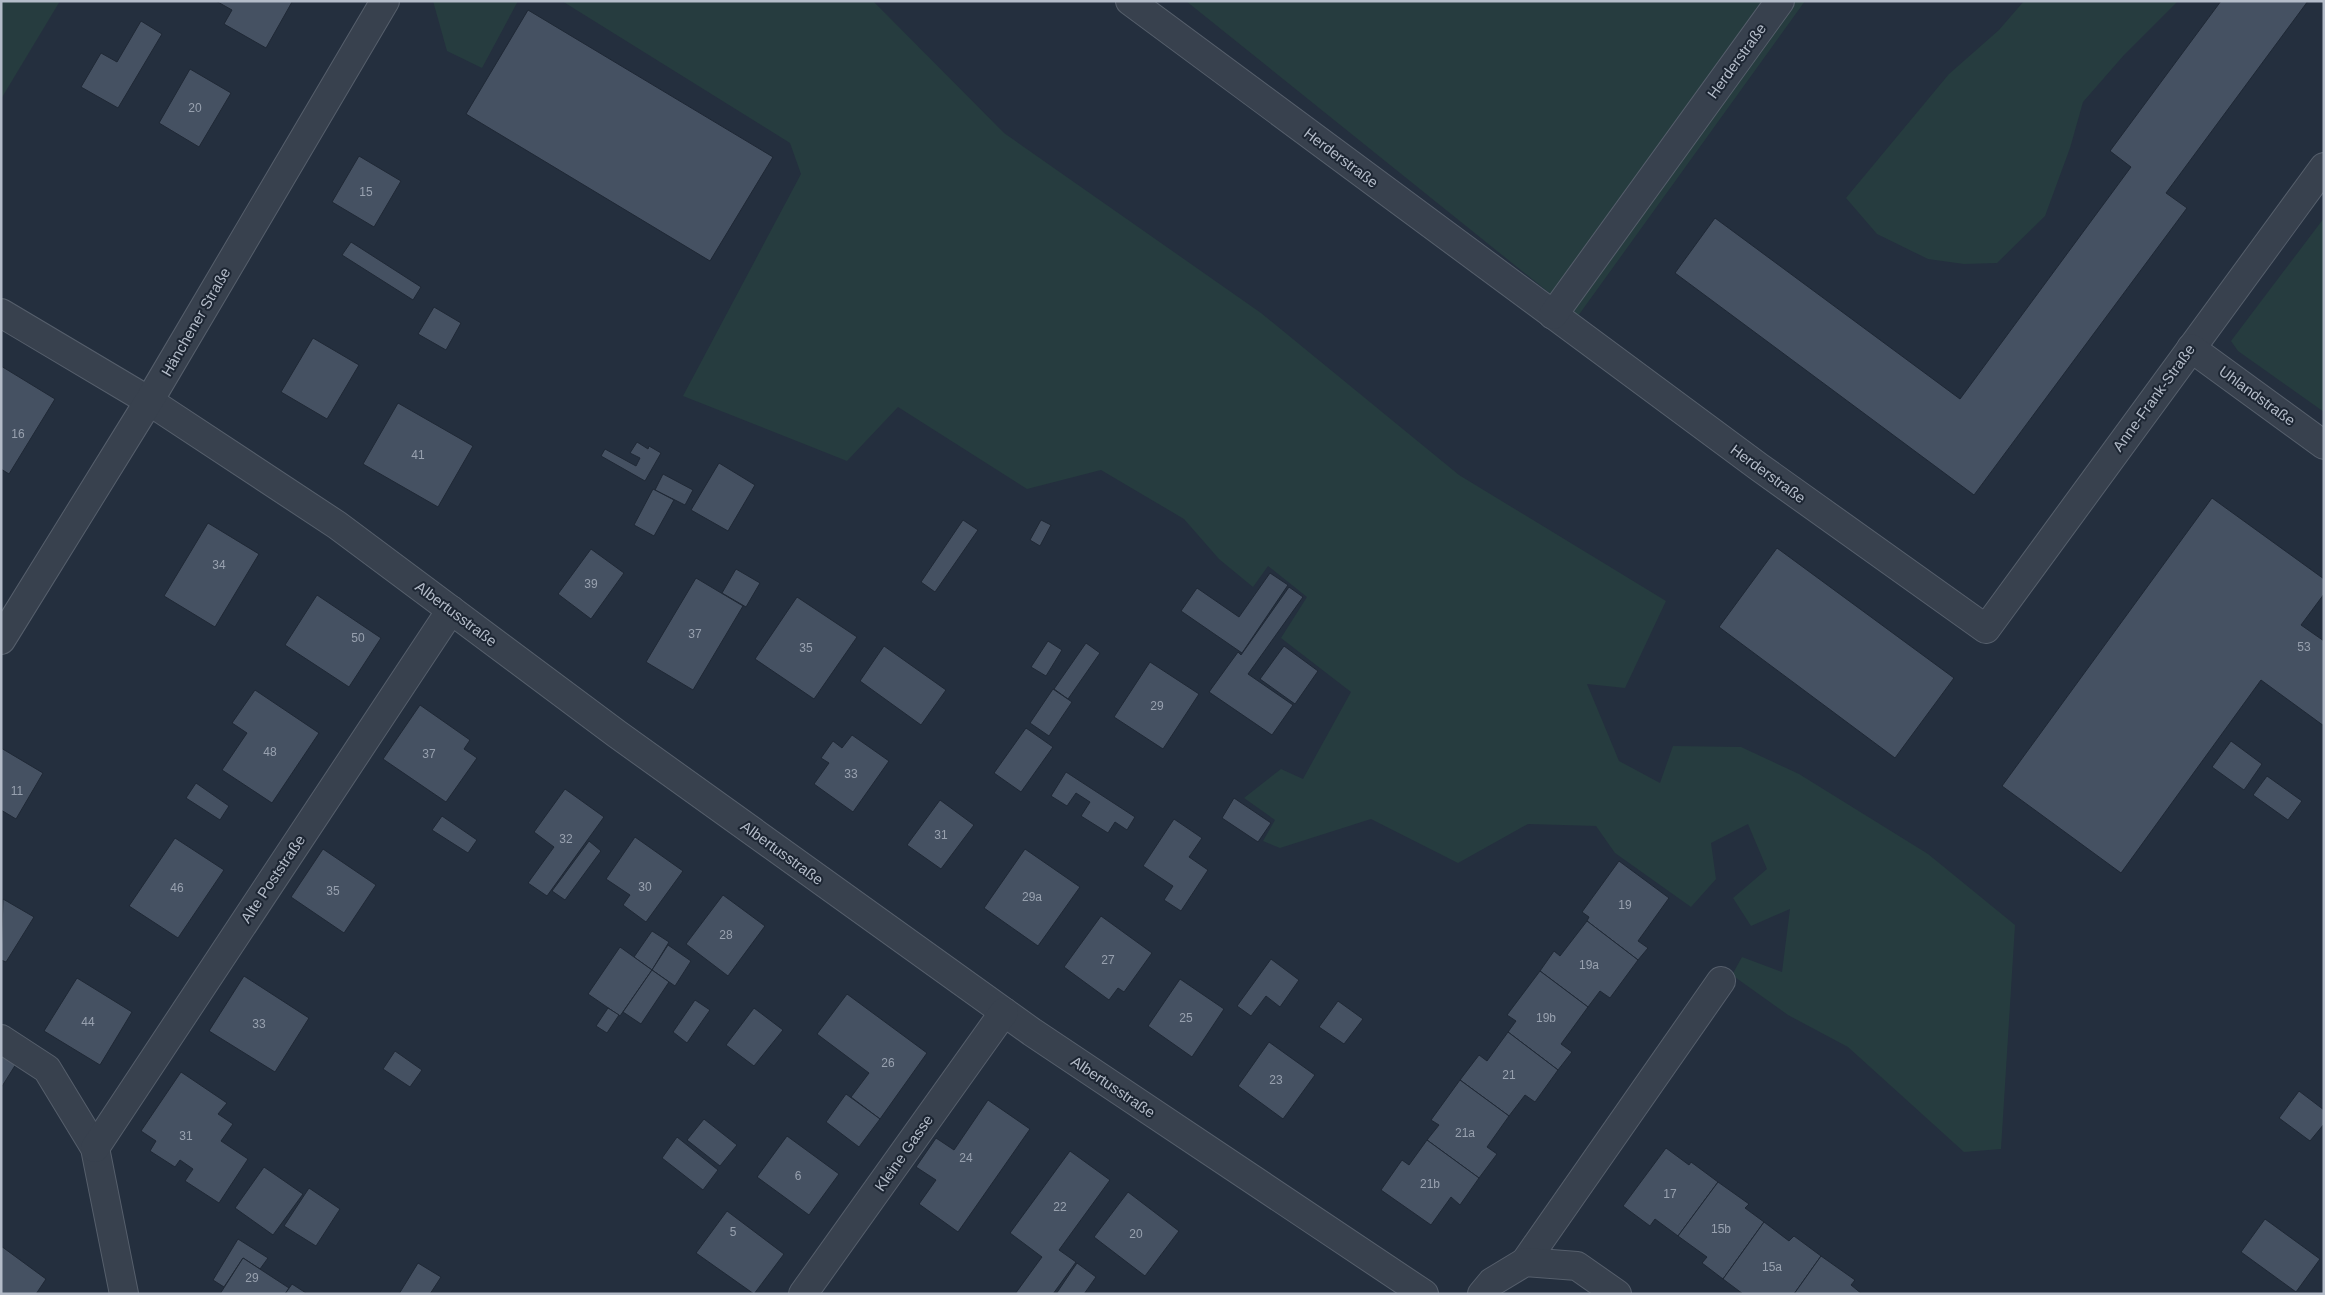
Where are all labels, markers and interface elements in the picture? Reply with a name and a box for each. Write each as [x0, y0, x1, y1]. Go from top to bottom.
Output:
street label: Herderstraße [1704, 20, 1769, 101]
house number: 20 [188, 101, 202, 115]
street label: Herderstraße [1301, 124, 1382, 191]
house number: 15 [359, 185, 373, 199]
street label: Hänchener Straße [158, 264, 234, 379]
street label: Anne-Frank-Straße [2109, 341, 2198, 455]
street label: Uhlandstraße [2216, 362, 2299, 429]
house number: 16 [11, 427, 25, 441]
street label: Herderstraße [1728, 441, 1809, 506]
house number: 41 [411, 448, 425, 462]
house number: 34 [212, 558, 226, 572]
street label: Albertusstraße [412, 577, 500, 650]
house number: 39 [584, 577, 598, 591]
house number: 37 [688, 627, 702, 641]
house number: 50 [351, 631, 365, 645]
house number: 53 [2297, 640, 2311, 654]
house number: 35 [799, 641, 813, 655]
house number: 29 [1150, 699, 1164, 713]
house number: 48 [263, 745, 277, 759]
house number: 37 [422, 747, 436, 761]
house number: 33 [844, 767, 858, 781]
house number: 11 [11, 784, 24, 798]
street label: Albertusstraße [738, 817, 827, 888]
house number: 31 [934, 828, 948, 842]
street label: Alte Poststraße [237, 831, 308, 926]
house number: 32 [559, 832, 573, 846]
house number: 30 [638, 880, 652, 894]
house number: 46 [170, 881, 184, 895]
house number: 35 [326, 884, 340, 898]
house number: 29a [1022, 890, 1042, 904]
house number: 19 [1618, 898, 1632, 912]
house number: 28 [719, 928, 733, 942]
house number: 27 [1101, 953, 1115, 967]
house number: 19a [1579, 958, 1599, 972]
house number: 25 [1179, 1011, 1193, 1025]
house number: 19b [1536, 1011, 1556, 1025]
house number: 44 [81, 1015, 95, 1029]
house number: 33 [252, 1017, 266, 1031]
street label: Albertusstraße [1068, 1052, 1158, 1121]
house number: 26 [881, 1056, 895, 1070]
house number: 21 [1502, 1068, 1516, 1082]
house number: 23 [1269, 1073, 1283, 1087]
street label: Kleine Gasse [871, 1111, 936, 1194]
house number: 21a [1455, 1126, 1475, 1140]
house number: 31 [179, 1129, 193, 1143]
house number: 24 [959, 1151, 973, 1165]
house number: 6 [795, 1169, 802, 1183]
house number: 21b [1420, 1177, 1440, 1191]
house number: 17 [1663, 1187, 1677, 1201]
house number: 22 [1053, 1200, 1067, 1214]
house number: 15b [1711, 1222, 1731, 1236]
house number: 5 [730, 1225, 737, 1239]
house number: 20 [1129, 1227, 1143, 1241]
house number: 15a [1762, 1260, 1782, 1274]
house number: 29 [245, 1271, 259, 1285]

